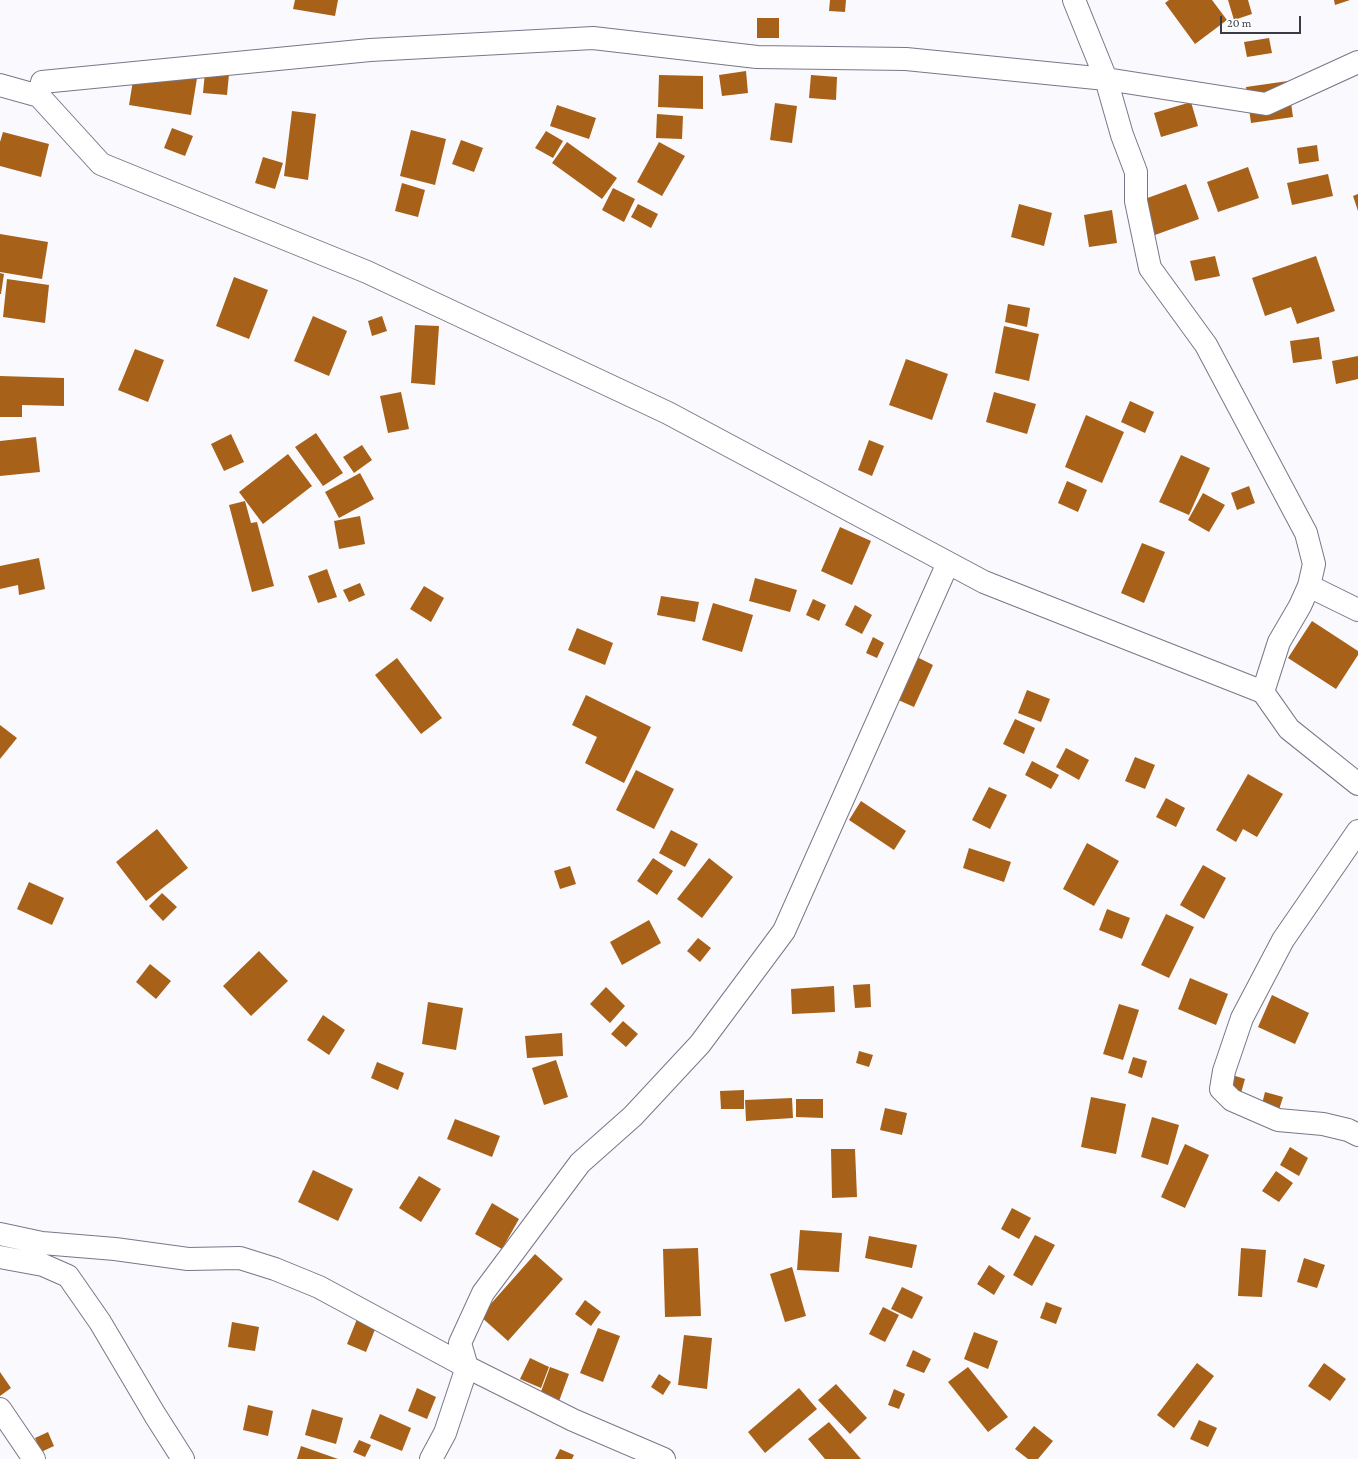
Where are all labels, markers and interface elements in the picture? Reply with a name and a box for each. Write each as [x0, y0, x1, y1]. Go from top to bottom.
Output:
scale bar [1222, 8, 1303, 34]
text: 20 m [1227, 16, 1251, 30]

